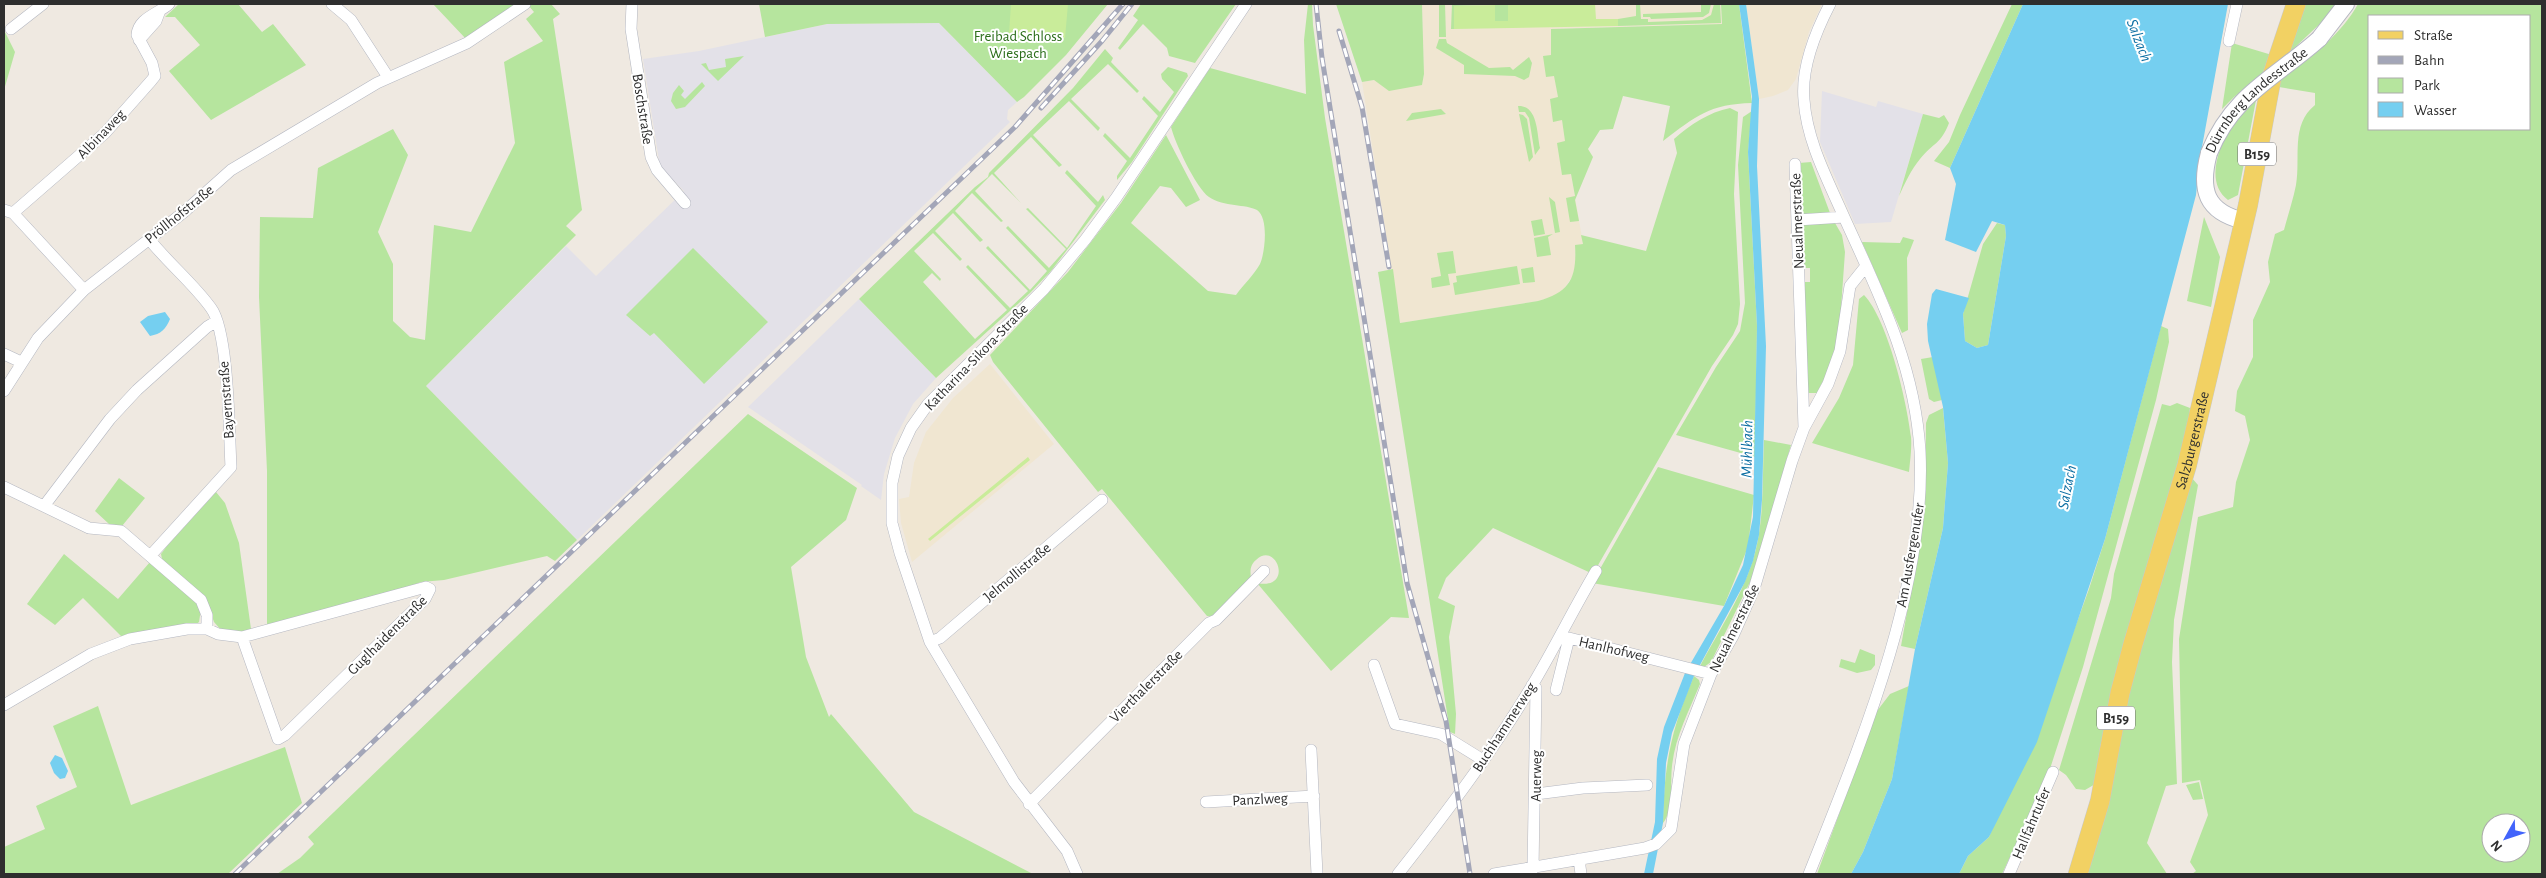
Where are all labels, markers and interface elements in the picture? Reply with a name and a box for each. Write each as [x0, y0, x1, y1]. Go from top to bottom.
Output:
legend [2368, 15, 2531, 130]
water label: Salzach [2124, 17, 2154, 64]
text: Straße [2414, 28, 2453, 43]
park label: Freibad Schloss Wiespach [974, 29, 1062, 61]
street label: Dürrnberg Landesstraße [2203, 45, 2311, 155]
text: Bahn [2414, 53, 2444, 68]
street label: Boschstraße [629, 73, 656, 146]
text: Park [2414, 78, 2440, 93]
text: Wasser [2414, 103, 2457, 118]
street label: Albinaweg [74, 106, 129, 162]
road number: B159 [2238, 142, 2276, 166]
street label: Neualmerstraße [1788, 173, 1807, 269]
street label: Pröllhofstraße [142, 182, 217, 247]
street label: Katharina-Sikora-Straße [922, 301, 1031, 413]
street label: Bayernstraße [216, 361, 237, 439]
street label: Salzburgerstraße [2173, 390, 2212, 491]
water label: Mühlbach [1738, 420, 1756, 478]
water label: Salzach [2055, 464, 2079, 510]
street label: Am Ausfergenufer [1894, 501, 1927, 609]
street label: Jelmollistraße [981, 540, 1054, 605]
street label: Neualmerstraße [1707, 582, 1762, 675]
street label: Guglhaidenstraße [345, 593, 430, 678]
street label: Hanlhofweg [1577, 634, 1651, 665]
street label: Vierthalerstraße [1107, 647, 1186, 726]
street label: Buchhammerweg [1470, 679, 1539, 775]
road number: B159 [2097, 706, 2135, 730]
street label: Auerweg [1529, 749, 1544, 802]
street label: Hallfahrtufer [2010, 785, 2053, 861]
street label: Panzlweg [1232, 791, 1289, 808]
north arrow [2481, 813, 2531, 863]
text: N [2488, 837, 2505, 854]

